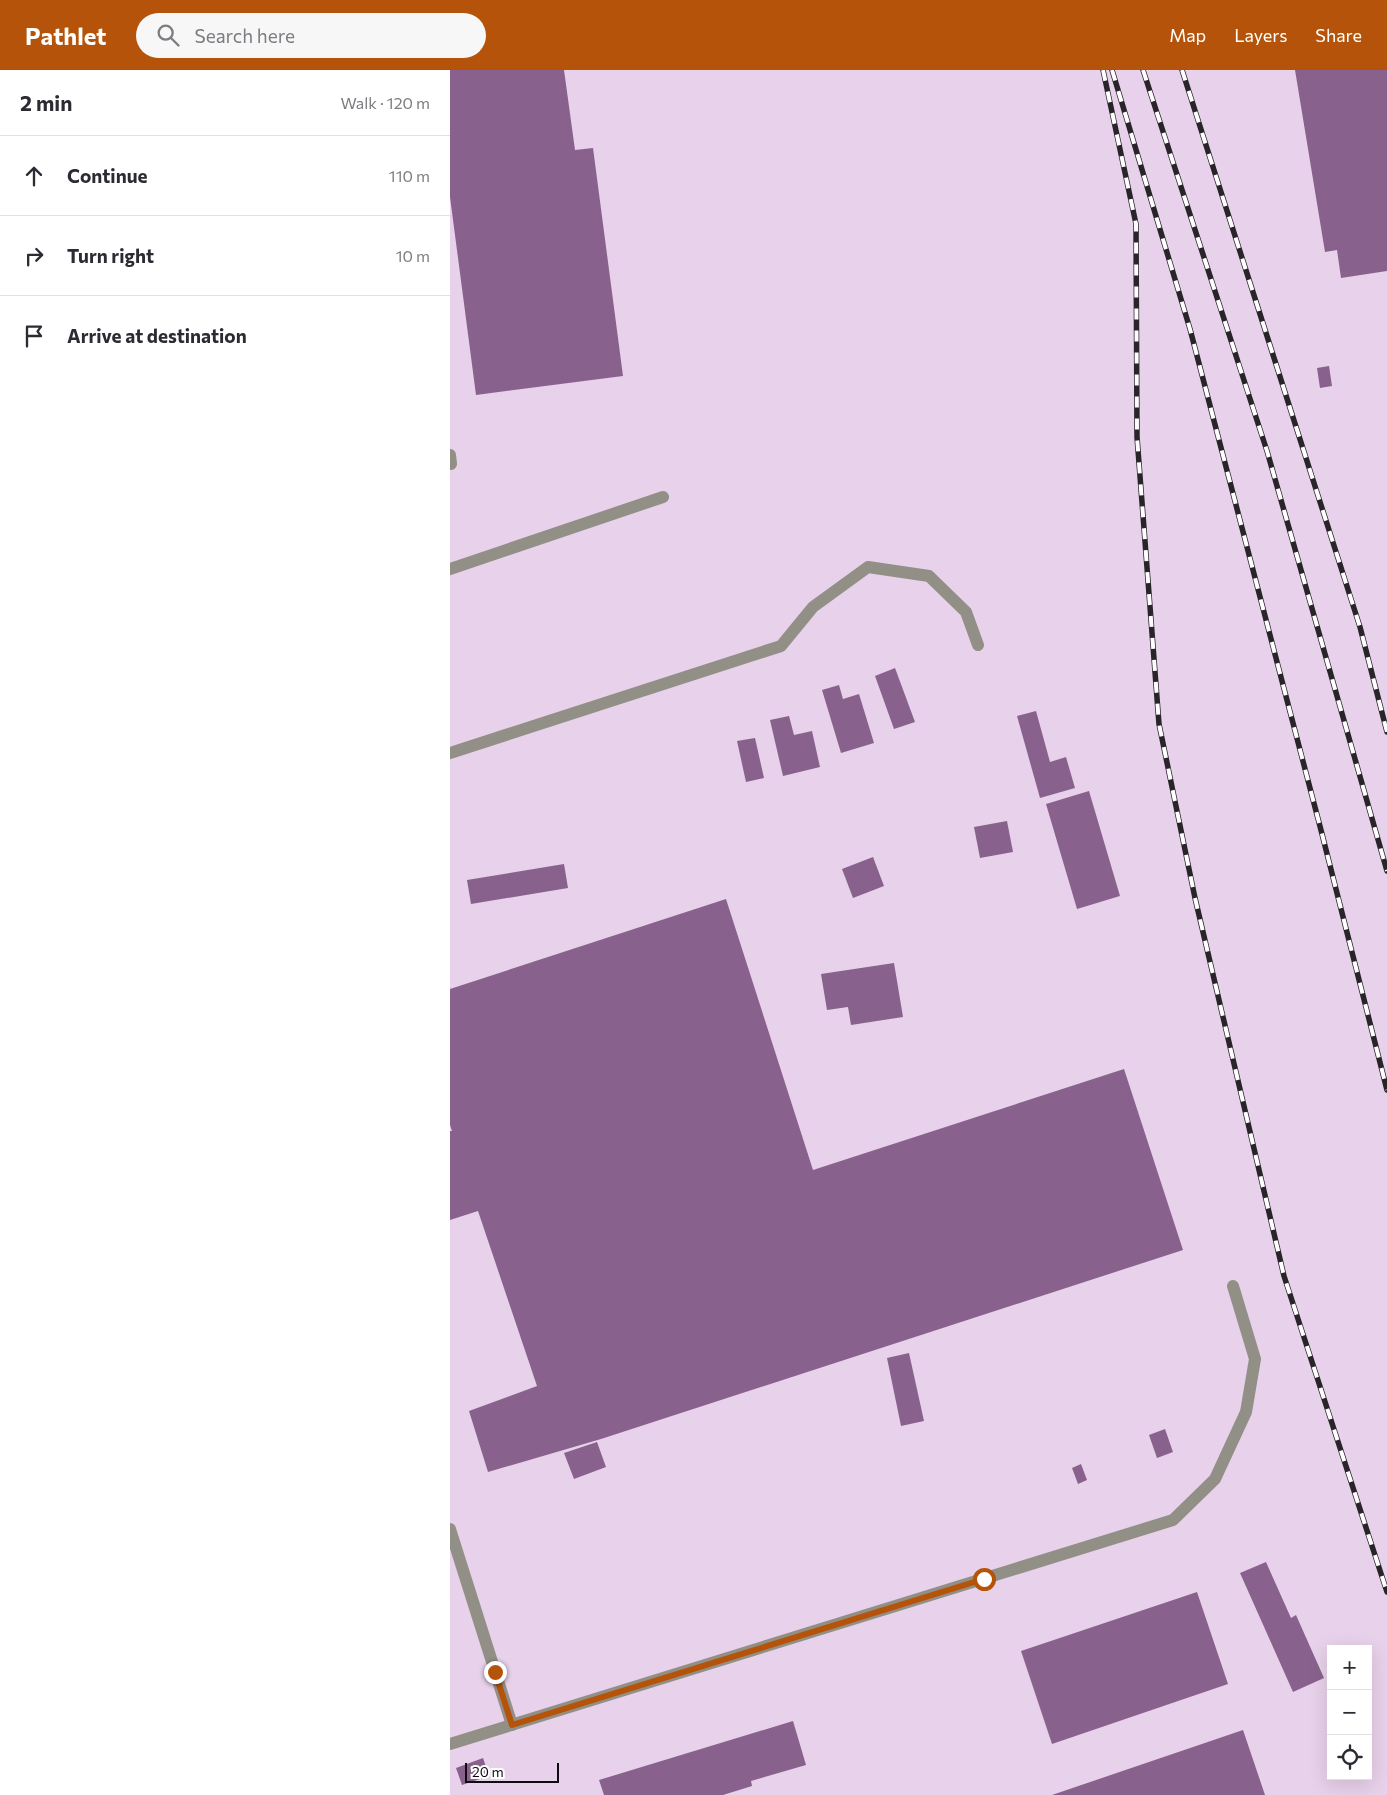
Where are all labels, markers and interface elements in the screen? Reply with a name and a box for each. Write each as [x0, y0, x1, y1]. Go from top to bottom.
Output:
search box [136, 13, 486, 58]
text: Pathlet [25, 21, 106, 50]
icon: search [154, 21, 182, 49]
text: Search here [194, 24, 295, 47]
text: Map [1169, 24, 1206, 46]
text: Layers [1234, 24, 1287, 46]
text: Share [1315, 24, 1362, 46]
text: 2 min [20, 90, 72, 115]
text: Walk · 120 m [340, 93, 430, 112]
icon: ahead [20, 162, 48, 190]
text: Continue [67, 164, 147, 187]
text: 110 m [389, 166, 430, 185]
icon: right [20, 242, 48, 270]
text: Turn right [67, 244, 154, 267]
text: 10 m [396, 246, 430, 265]
icon: arrive [20, 322, 48, 350]
text: Arrive at destination [67, 324, 247, 347]
route start [973, 1568, 996, 1591]
map controls [1327, 1645, 1372, 1780]
button: + [1327, 1645, 1372, 1690]
route end [484, 1661, 507, 1684]
button: − [1327, 1690, 1372, 1735]
button: locate [1327, 1735, 1372, 1780]
scale bar [465, 1760, 559, 1783]
text: 20 m [472, 1763, 504, 1780]

